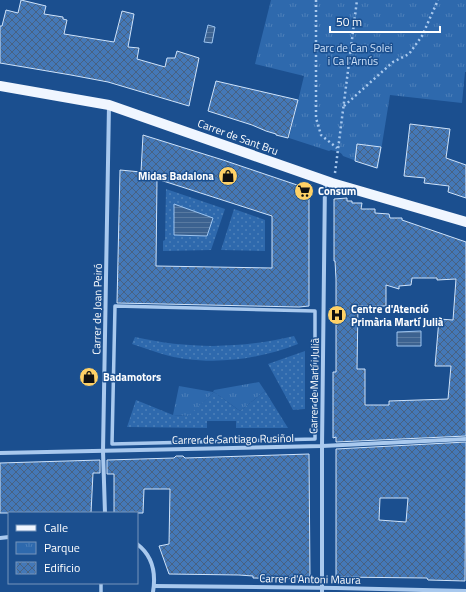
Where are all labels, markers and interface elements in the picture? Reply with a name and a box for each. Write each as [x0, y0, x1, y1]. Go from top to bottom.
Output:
scale bar [330, 8, 440, 34]
text: 50 m [336, 12, 362, 31]
park label: Parc de Can Solei i Ca l'Arnús [314, 40, 392, 69]
street label: Carrer de Sant Bru [196, 115, 281, 159]
shop icon: Midas Badalona [217, 165, 239, 187]
place label: Midas Badalona [138, 168, 214, 184]
supermarket icon: Consum [293, 180, 315, 202]
place label: Consum [318, 183, 356, 199]
street label: Carrer de Joan Peiró [88, 263, 106, 355]
place label: Centre d'Atenció Primària Martí Julià [351, 301, 444, 330]
hospital icon: Centre d'Atenció Primària Martí Julià [326, 304, 348, 326]
street label: Carrer de Martí i Julià [305, 337, 323, 434]
shop icon: Badamotors [78, 366, 100, 388]
place label: Badamotors [103, 369, 161, 385]
street label: Carrer de Santiago Rusiñol [172, 430, 294, 448]
legend [8, 512, 138, 584]
text: Calle [44, 518, 68, 537]
text: Parque [44, 538, 80, 557]
text: Edificio [44, 558, 80, 577]
street label: Carrer d'Antoni Maura [259, 570, 361, 588]

